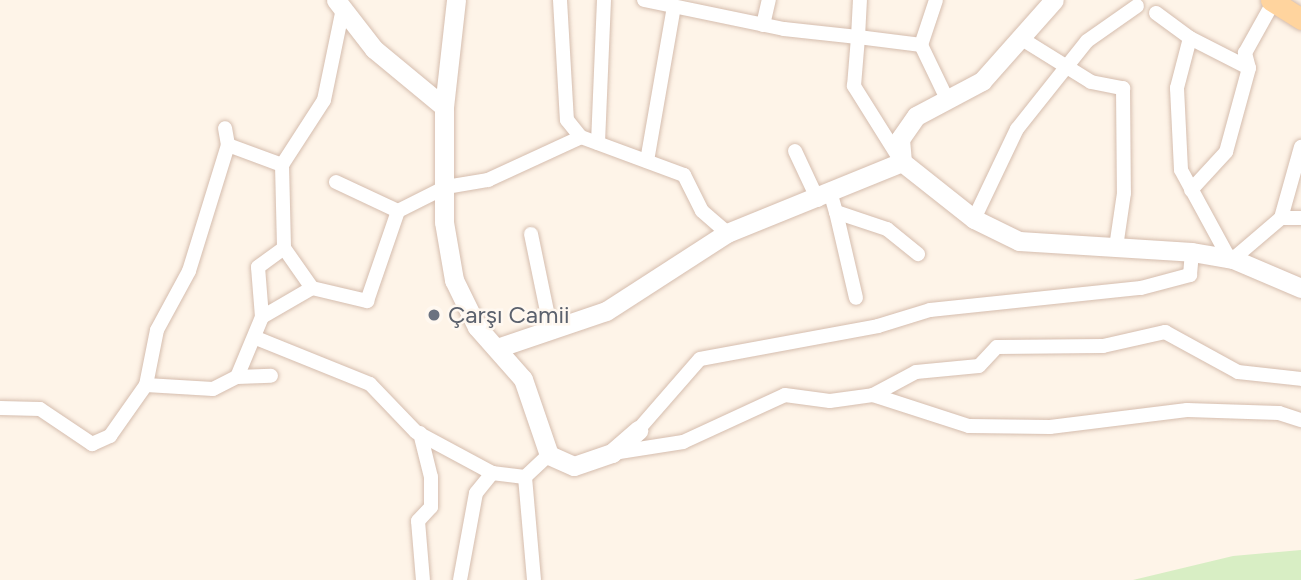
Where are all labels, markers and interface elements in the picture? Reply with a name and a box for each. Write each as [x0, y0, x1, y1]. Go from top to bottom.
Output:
place label: Çarşı Camii [448, 301, 570, 329]
marker: Çarşı Camii [426, 307, 442, 323]

